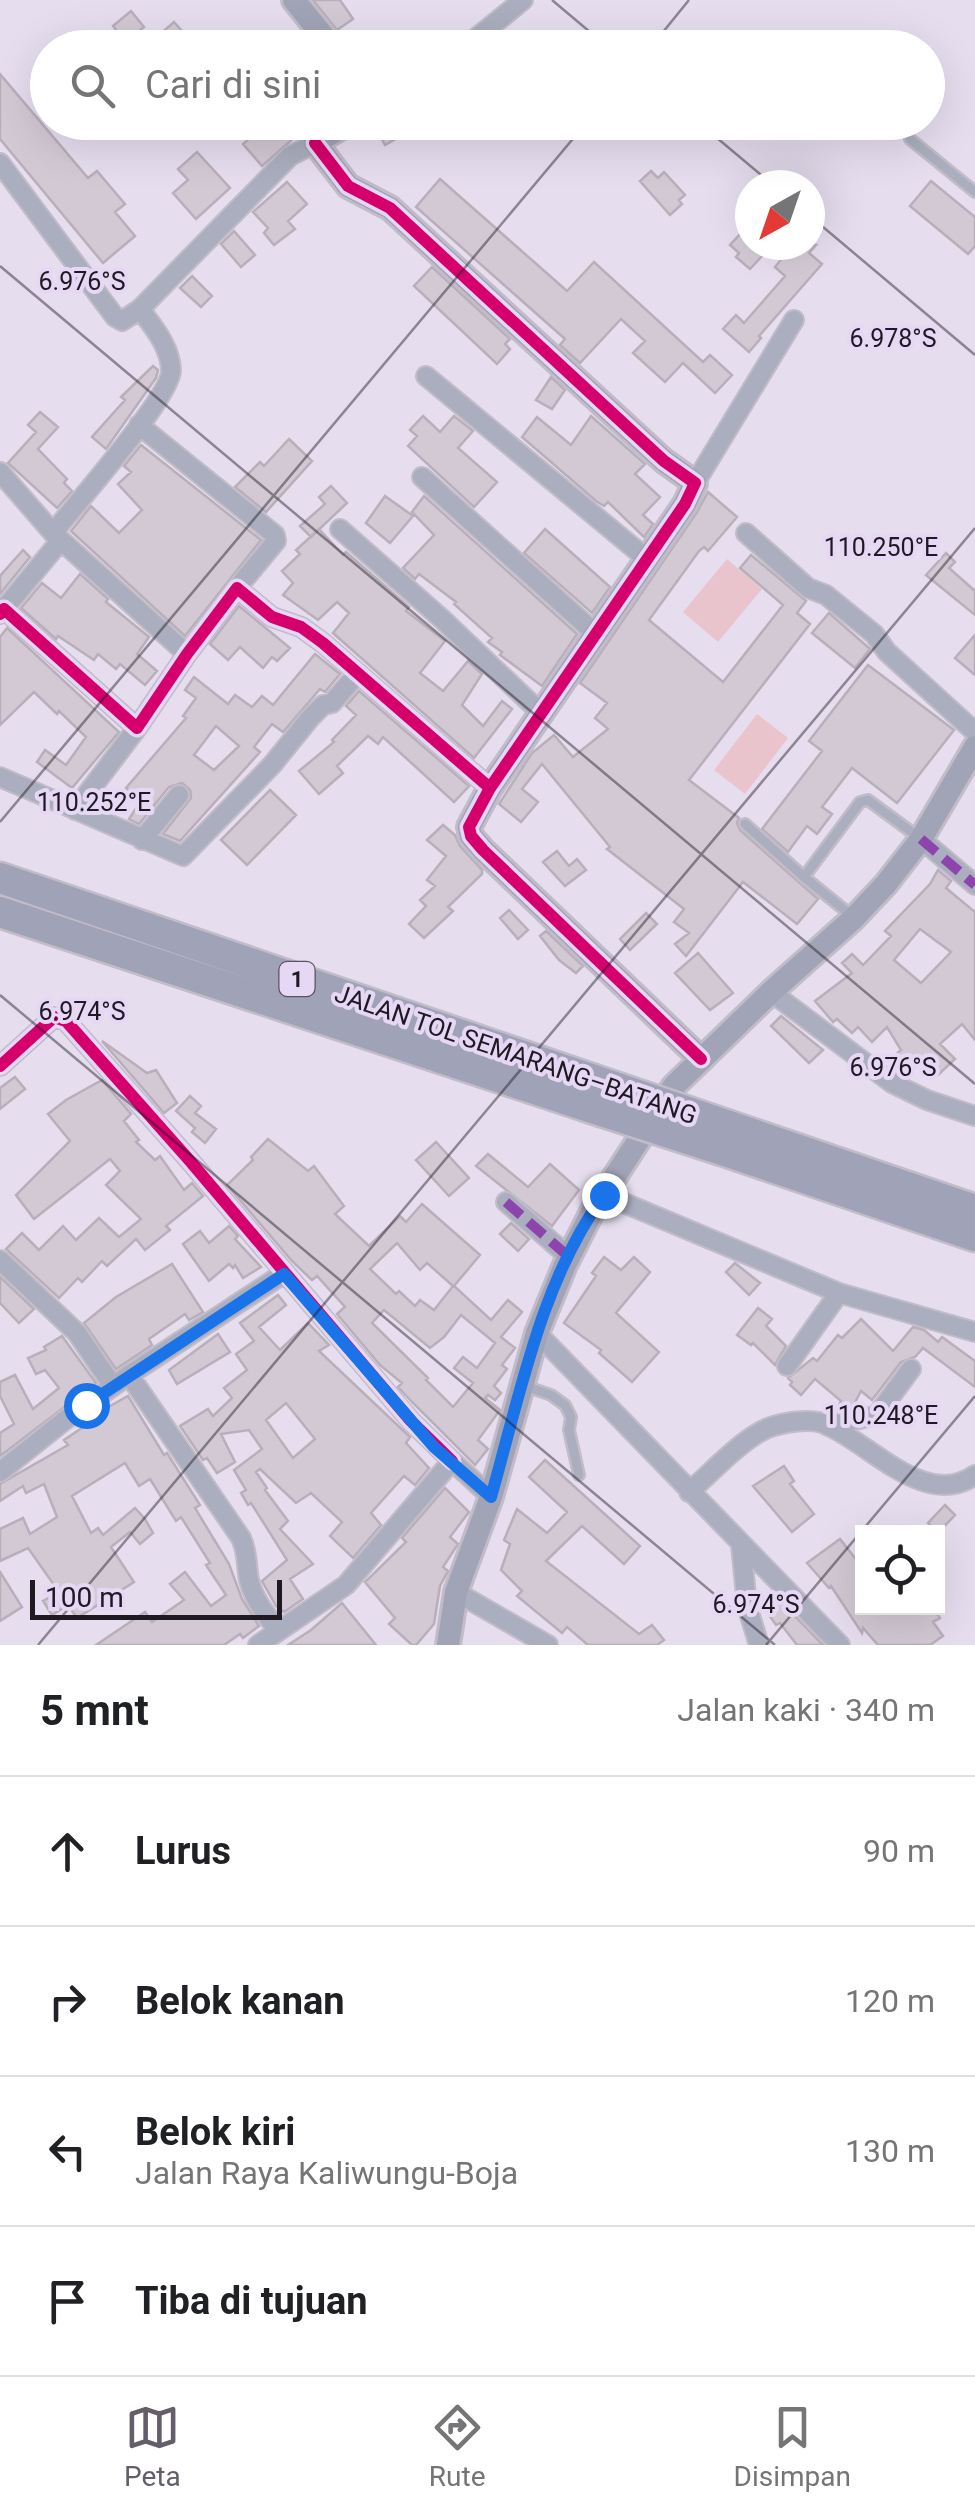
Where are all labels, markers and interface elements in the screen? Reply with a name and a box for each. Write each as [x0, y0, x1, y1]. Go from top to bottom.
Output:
search box [30, 30, 945, 140]
icon: search [65, 58, 120, 113]
text: Cari di sini [145, 63, 321, 107]
north arrow [735, 170, 825, 260]
text: 6.976°S [39, 267, 125, 296]
text: 6.978°S [850, 324, 936, 353]
text: 110.250°E [824, 533, 938, 562]
text: 110.252°E [37, 788, 151, 817]
road number: 1 [280, 962, 314, 996]
street label: JALAN TOL SEMARANG–BATANG [331, 979, 701, 1130]
text: 6.974°S [39, 997, 125, 1026]
text: 6.976°S [850, 1053, 936, 1082]
route end [582, 1173, 628, 1219]
route start [64, 1383, 110, 1429]
text: 110.248°E [824, 1401, 938, 1430]
map controls [855, 1525, 945, 1615]
button: locate [855, 1525, 945, 1615]
scale bar [30, 1575, 282, 1620]
text: 100 m [45, 1581, 124, 1614]
text: 6.974°S [713, 1590, 799, 1619]
text: 5 mnt [40, 1686, 149, 1735]
text: Jalan kaki · 340 m [677, 1691, 935, 1729]
icon: ahead [40, 1824, 95, 1879]
text: Lurus [135, 1829, 231, 1873]
text: 90 m [863, 1832, 935, 1870]
icon: right [40, 1974, 95, 2029]
text: Belok kanan [135, 1979, 345, 2023]
text: 120 m [845, 1982, 935, 2020]
text: Belok kiri [135, 2110, 295, 2154]
icon: left [40, 2124, 95, 2179]
text: 130 m [845, 2132, 935, 2170]
text: Jalan Raya Kaliwungu-Boja [135, 2154, 518, 2192]
icon: arrive [40, 2274, 95, 2329]
text: Tiba di tujuan [135, 2279, 368, 2323]
tab: Peta [124, 2400, 181, 2493]
tab: Rute [429, 2400, 486, 2493]
tab: Disimpan [734, 2400, 851, 2493]

